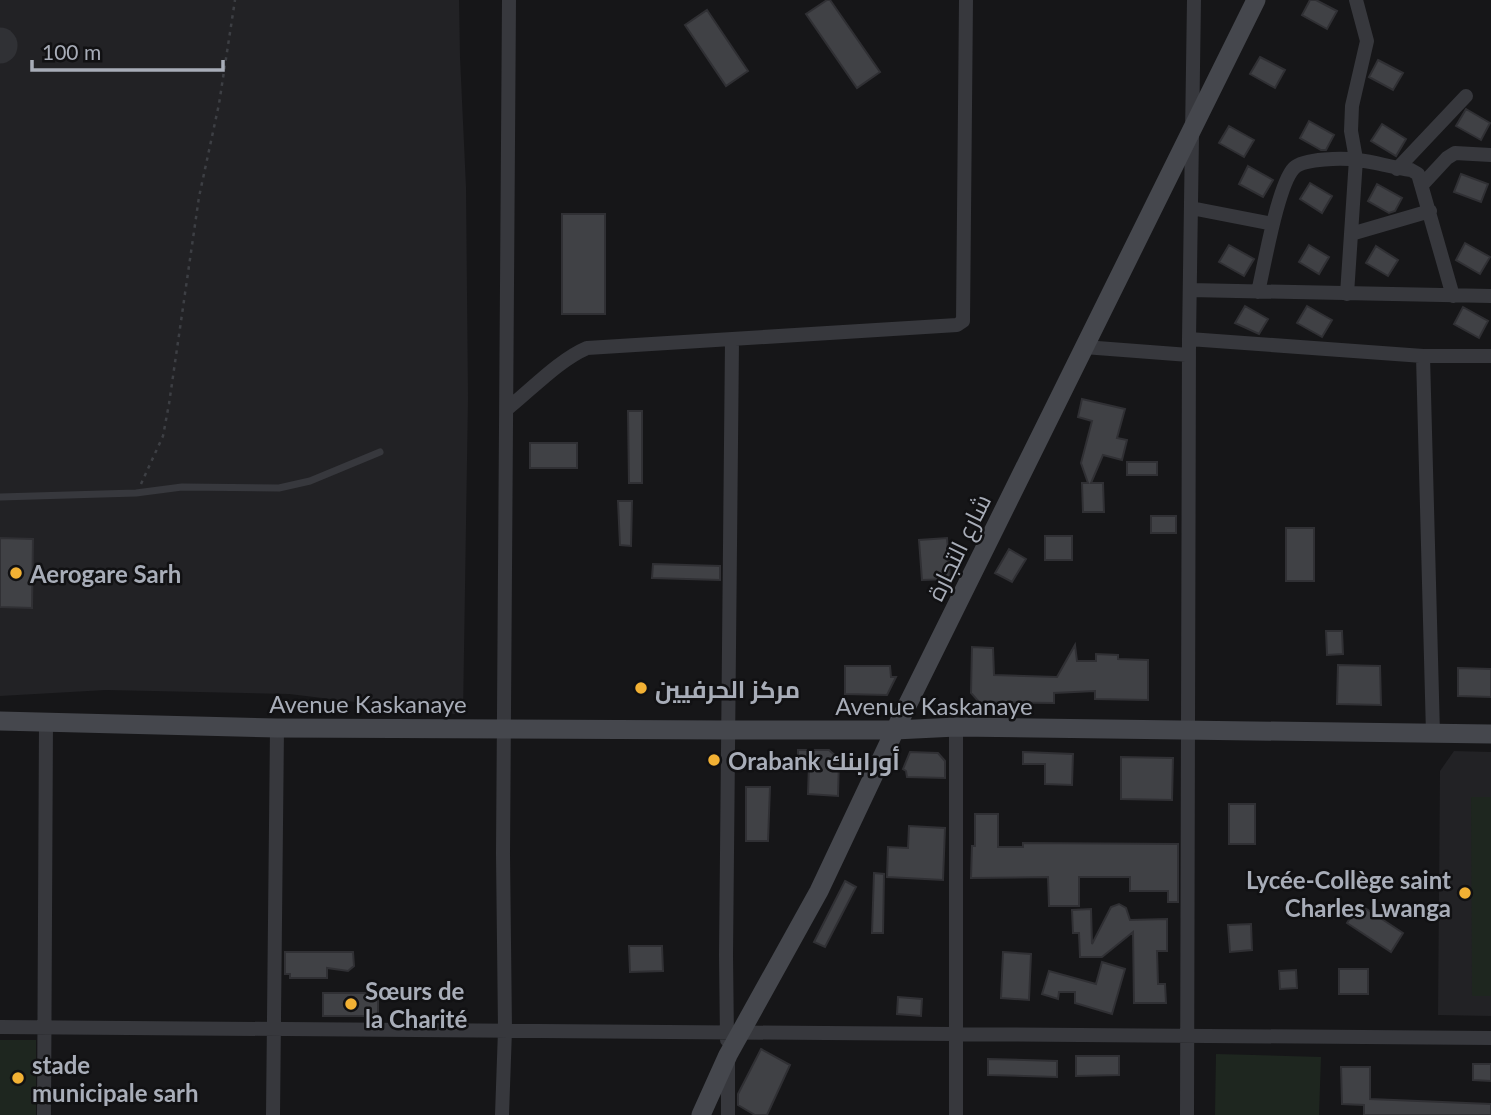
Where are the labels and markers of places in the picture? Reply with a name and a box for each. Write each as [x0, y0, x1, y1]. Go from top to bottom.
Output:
place label: Aerogare Sarh [29, 559, 181, 588]
marker: Aerogare Sarh [8, 565, 24, 581]
place label: مركز الحرفيين [655, 674, 800, 704]
marker: مركز الحرفيين [633, 680, 649, 696]
place label: Orabank أورابنك [728, 746, 900, 776]
marker: Orabank أورابنك [706, 752, 722, 768]
place label: Lycée-Collège saint Charles Lwanga [1246, 865, 1451, 922]
marker: Lycée-Collège saint Charles Lwanga [1457, 885, 1473, 901]
place label: Sœurs de la Charité [365, 976, 467, 1033]
marker: Sœurs de la Charité [343, 996, 359, 1012]
place label: stade municipale sarh [32, 1050, 199, 1107]
marker: stade municipale sarh [10, 1070, 26, 1086]

